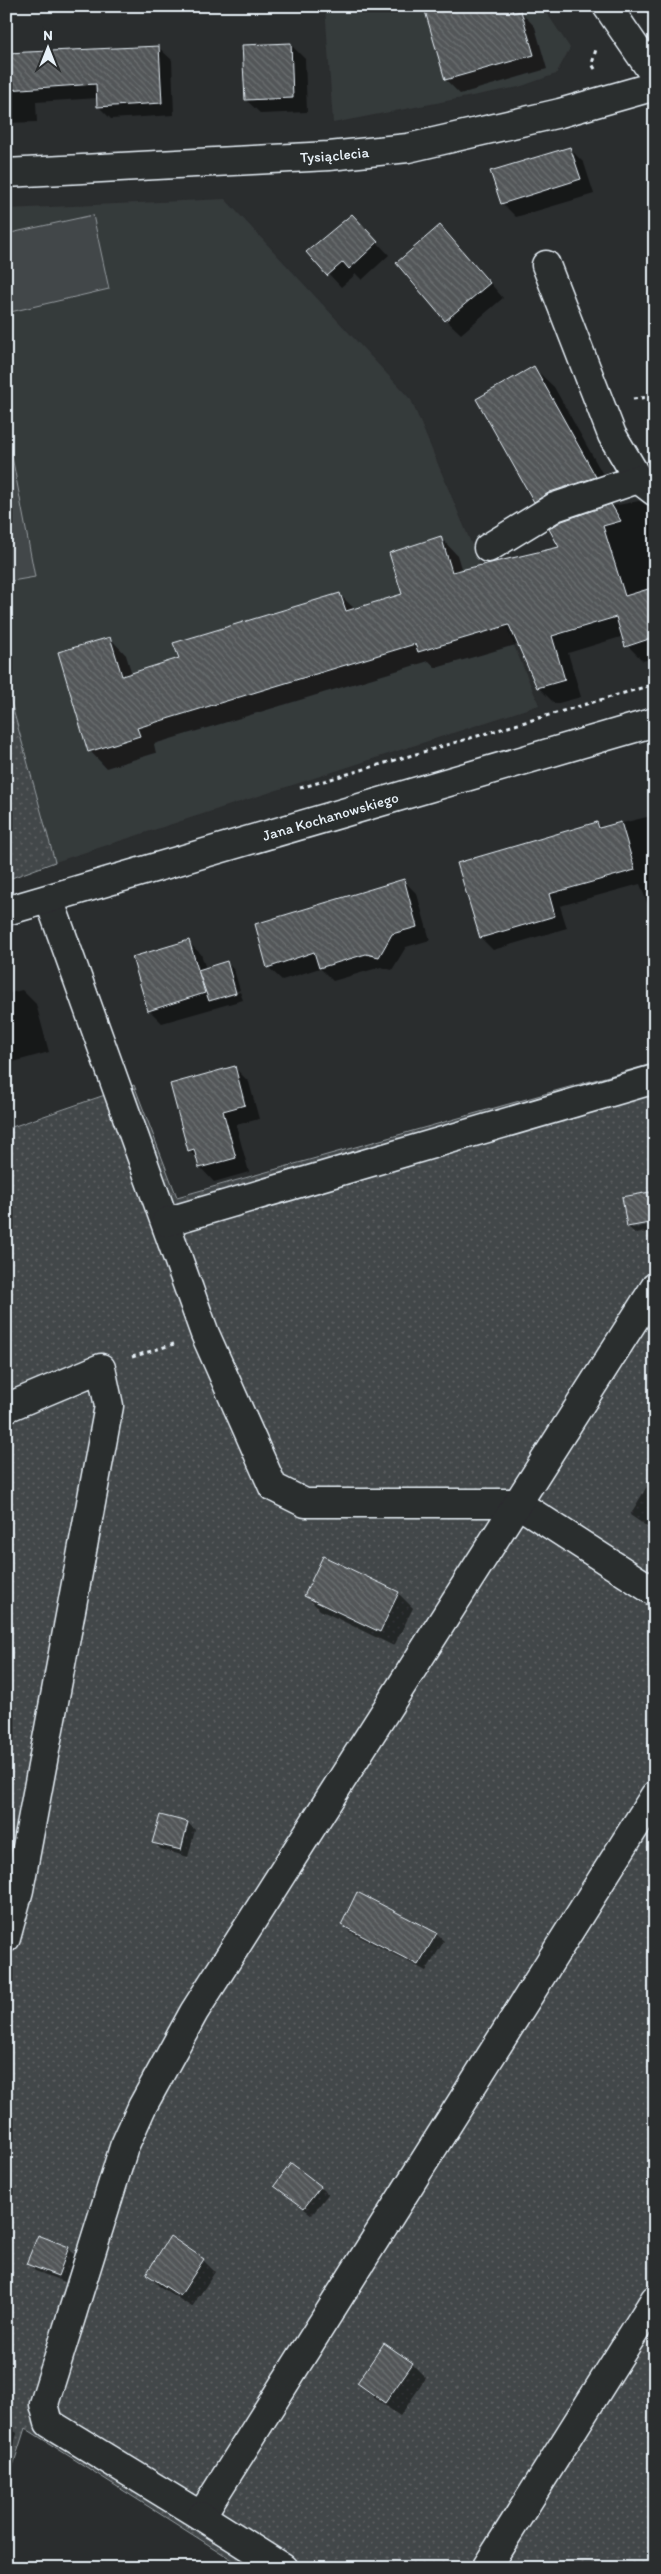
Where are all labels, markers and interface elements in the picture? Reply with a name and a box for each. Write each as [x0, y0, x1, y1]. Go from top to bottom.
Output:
north arrow [22, 22, 72, 72]
text: N [43, 27, 53, 44]
street label: Tysiąclecia [300, 143, 370, 167]
street label: Jana Kochanowskiego [260, 788, 401, 845]

